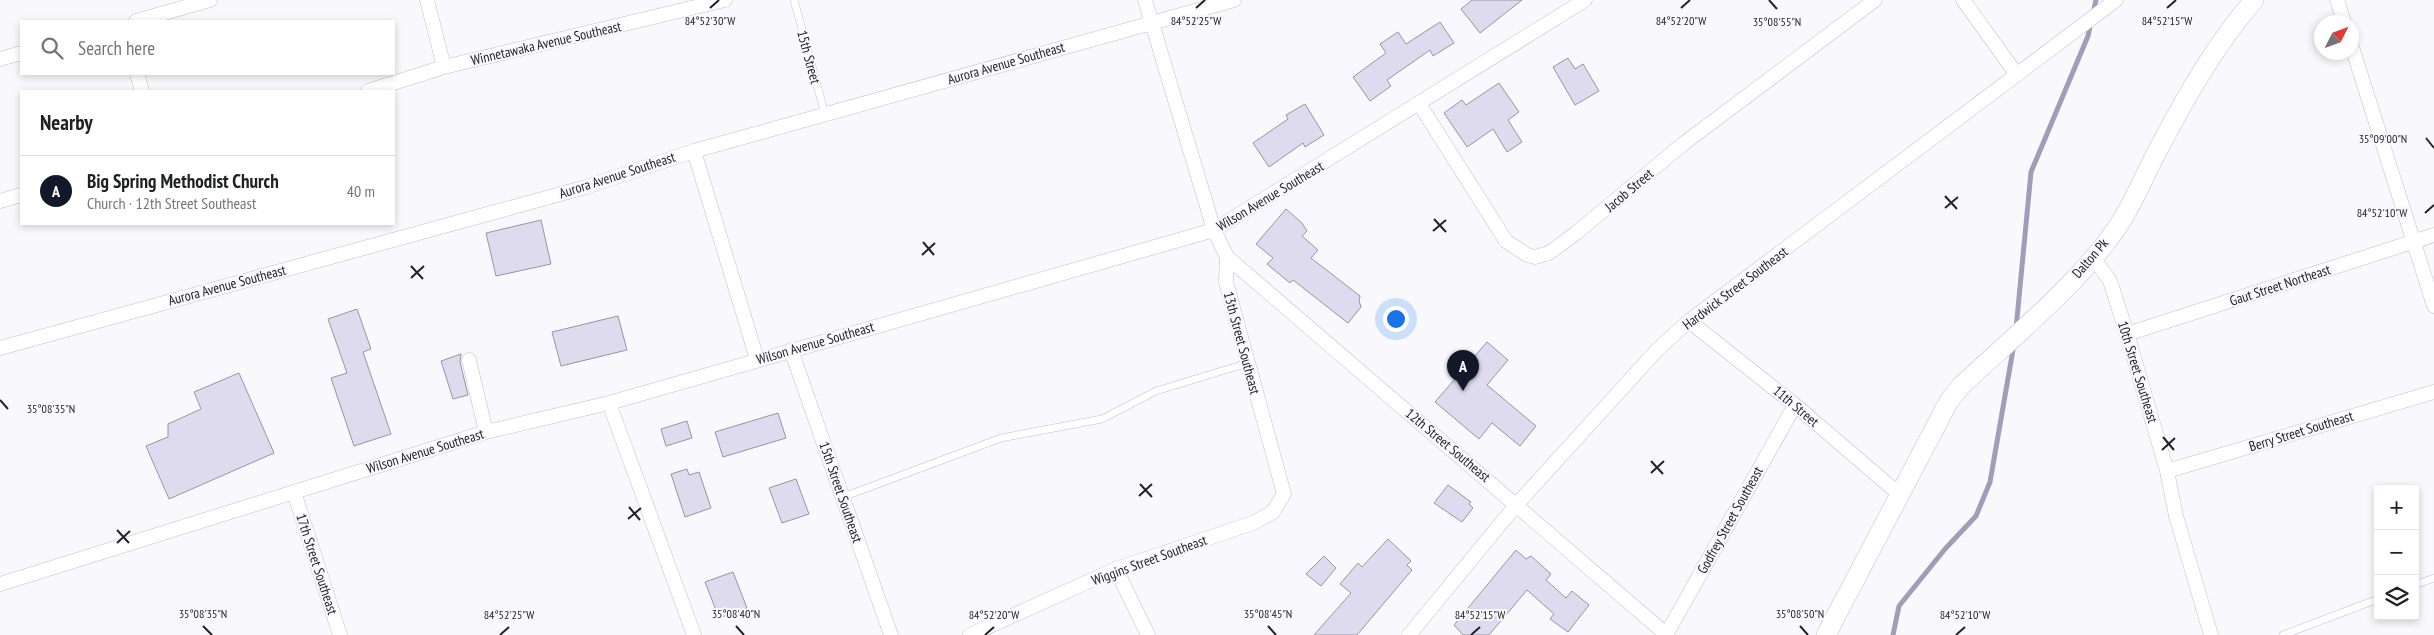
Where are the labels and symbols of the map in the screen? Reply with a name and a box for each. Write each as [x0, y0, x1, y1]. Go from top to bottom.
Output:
text: 84°52'30"W [685, 13, 735, 28]
text: 84°52'25"W [1171, 13, 1221, 28]
text: 84°52'20"W [1656, 13, 1706, 28]
text: 84°52'15"W [2142, 13, 2192, 28]
text: 35°08'55"N [1753, 14, 1801, 29]
north arrow [2314, 15, 2359, 60]
street label: Winnetawaka Avenue Southeast [469, 17, 623, 69]
street label: 15th Street [793, 28, 825, 86]
street label: Aurora Avenue Southeast [945, 38, 1067, 88]
text: 35°09'00"N [2359, 131, 2407, 146]
street label: Aurora Avenue Southeast [557, 148, 677, 202]
street label: Wilson Avenue Southeast [1213, 157, 1327, 235]
street label: Jacob Street [1600, 164, 1657, 216]
text: 84°52'10"W [2357, 205, 2407, 220]
street label: Dalton Pk [2068, 234, 2113, 282]
street label: Hardwick Street Southeast [1679, 242, 1791, 334]
street label: Gaut Street Northeast [2227, 260, 2333, 310]
street label: Aurora Avenue Southeast [166, 261, 288, 309]
street label: 13th Street Southeast [1220, 290, 1264, 396]
your location [1383, 306, 1409, 332]
street label: Wilson Avenue Southeast [754, 318, 876, 368]
street label: 10th Street Southeast [2114, 319, 2162, 425]
pin: A [1447, 350, 1479, 391]
street label: 11th Street [1769, 382, 1823, 431]
text: 35°08'35"N [27, 401, 75, 416]
street label: 12th Street Southeast [1402, 404, 1494, 486]
street label: Berry Street Southeast [2247, 407, 2355, 455]
street label: Wilson Avenue Southeast [364, 425, 486, 477]
street label: 15th Street Southeast [815, 439, 867, 545]
street label: Godfrey Street Southeast [1693, 463, 1767, 577]
street label: 17th Street Southeast [292, 511, 342, 617]
street label: Wiggins Street Southeast [1089, 531, 1209, 589]
text: 35°08'35"N [179, 606, 227, 621]
text: 35°08'40"N [712, 606, 760, 621]
text: 35°08'45"N [1244, 606, 1292, 621]
text: 35°08'50"N [1776, 606, 1824, 621]
text: 84°52'25"W [484, 607, 534, 622]
text: 84°52'20"W [969, 607, 1019, 622]
text: 84°52'15"W [1455, 607, 1505, 622]
text: 84°52'10"W [1940, 607, 1990, 622]

